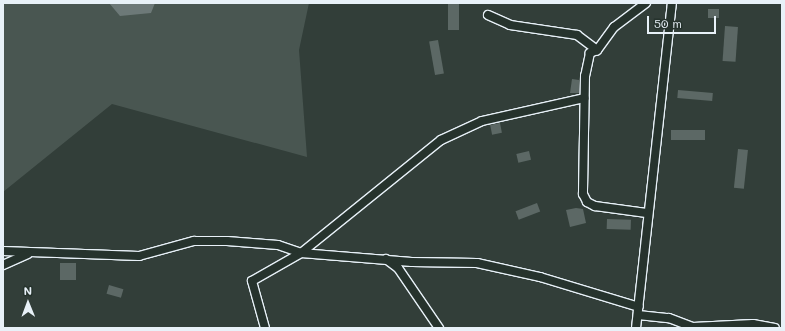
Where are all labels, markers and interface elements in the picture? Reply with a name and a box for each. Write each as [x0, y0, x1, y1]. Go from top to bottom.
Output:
scale bar [649, 8, 718, 34]
text: 50 m [654, 15, 682, 31]
north arrow [8, 283, 48, 323]
text: N [23, 283, 32, 298]

